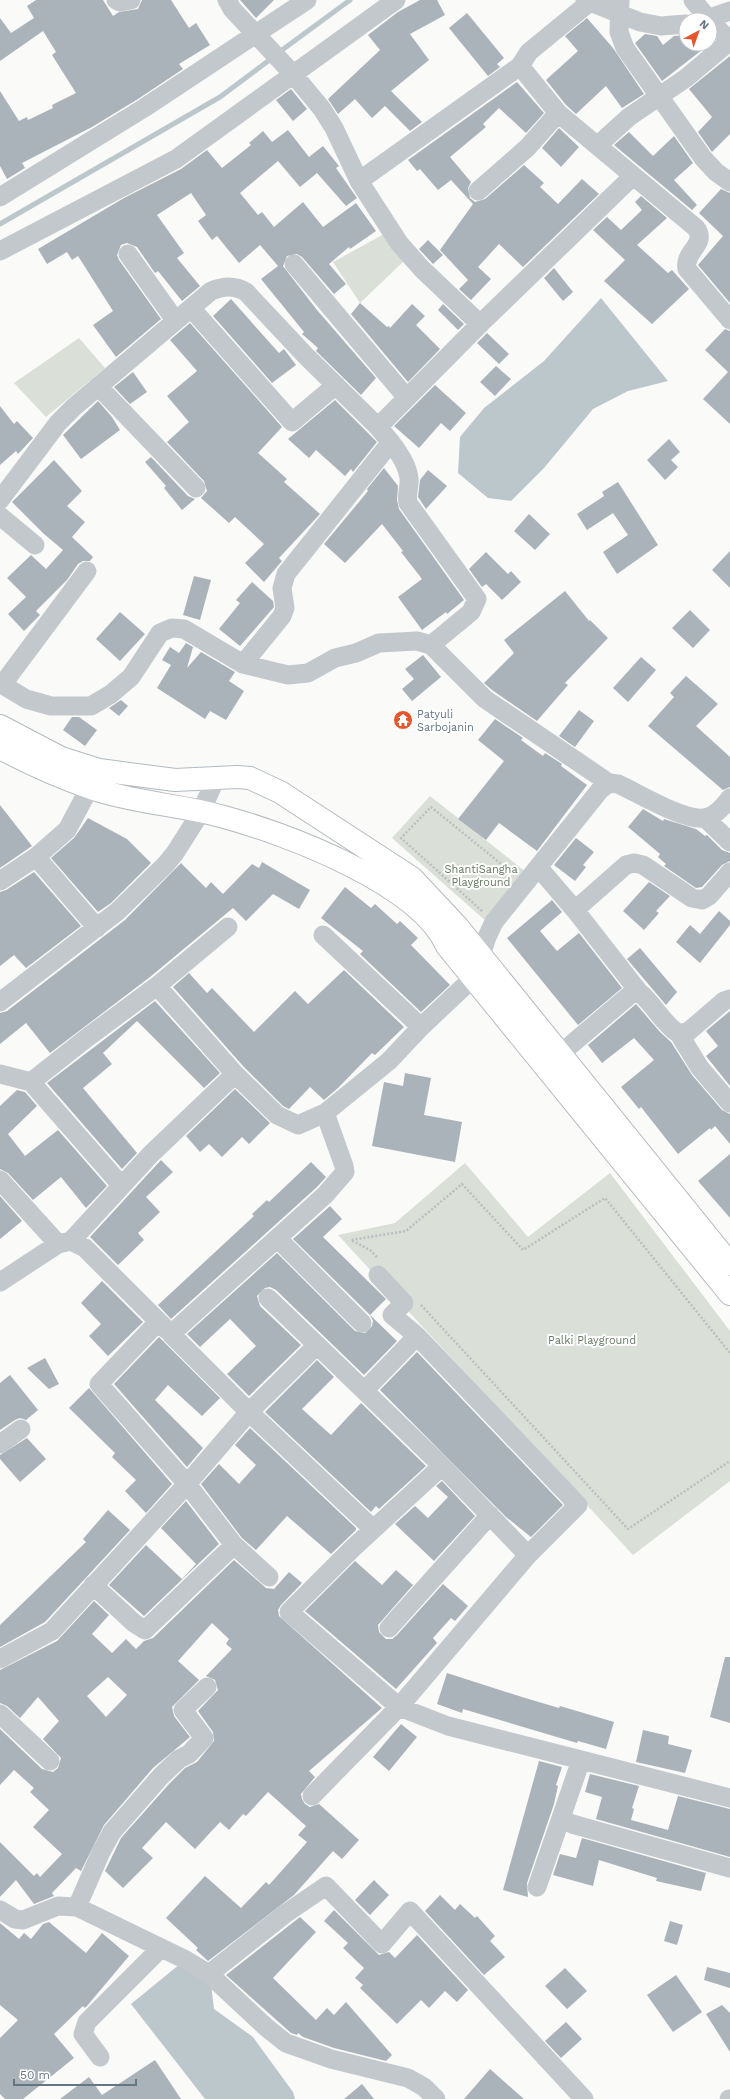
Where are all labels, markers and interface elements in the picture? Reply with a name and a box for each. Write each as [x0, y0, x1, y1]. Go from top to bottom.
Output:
north arrow [678, 12, 718, 52]
text: N [697, 17, 712, 32]
place label: Patyuli Sarbojanin [417, 708, 474, 734]
temple icon: Patyuli Sarbojanin [392, 709, 414, 731]
park label: ShantiSangha Playground [444, 863, 518, 889]
park label: Palki Playground [548, 1334, 636, 1347]
scale bar [14, 2061, 136, 2087]
text: 50 m [20, 2068, 50, 2082]

